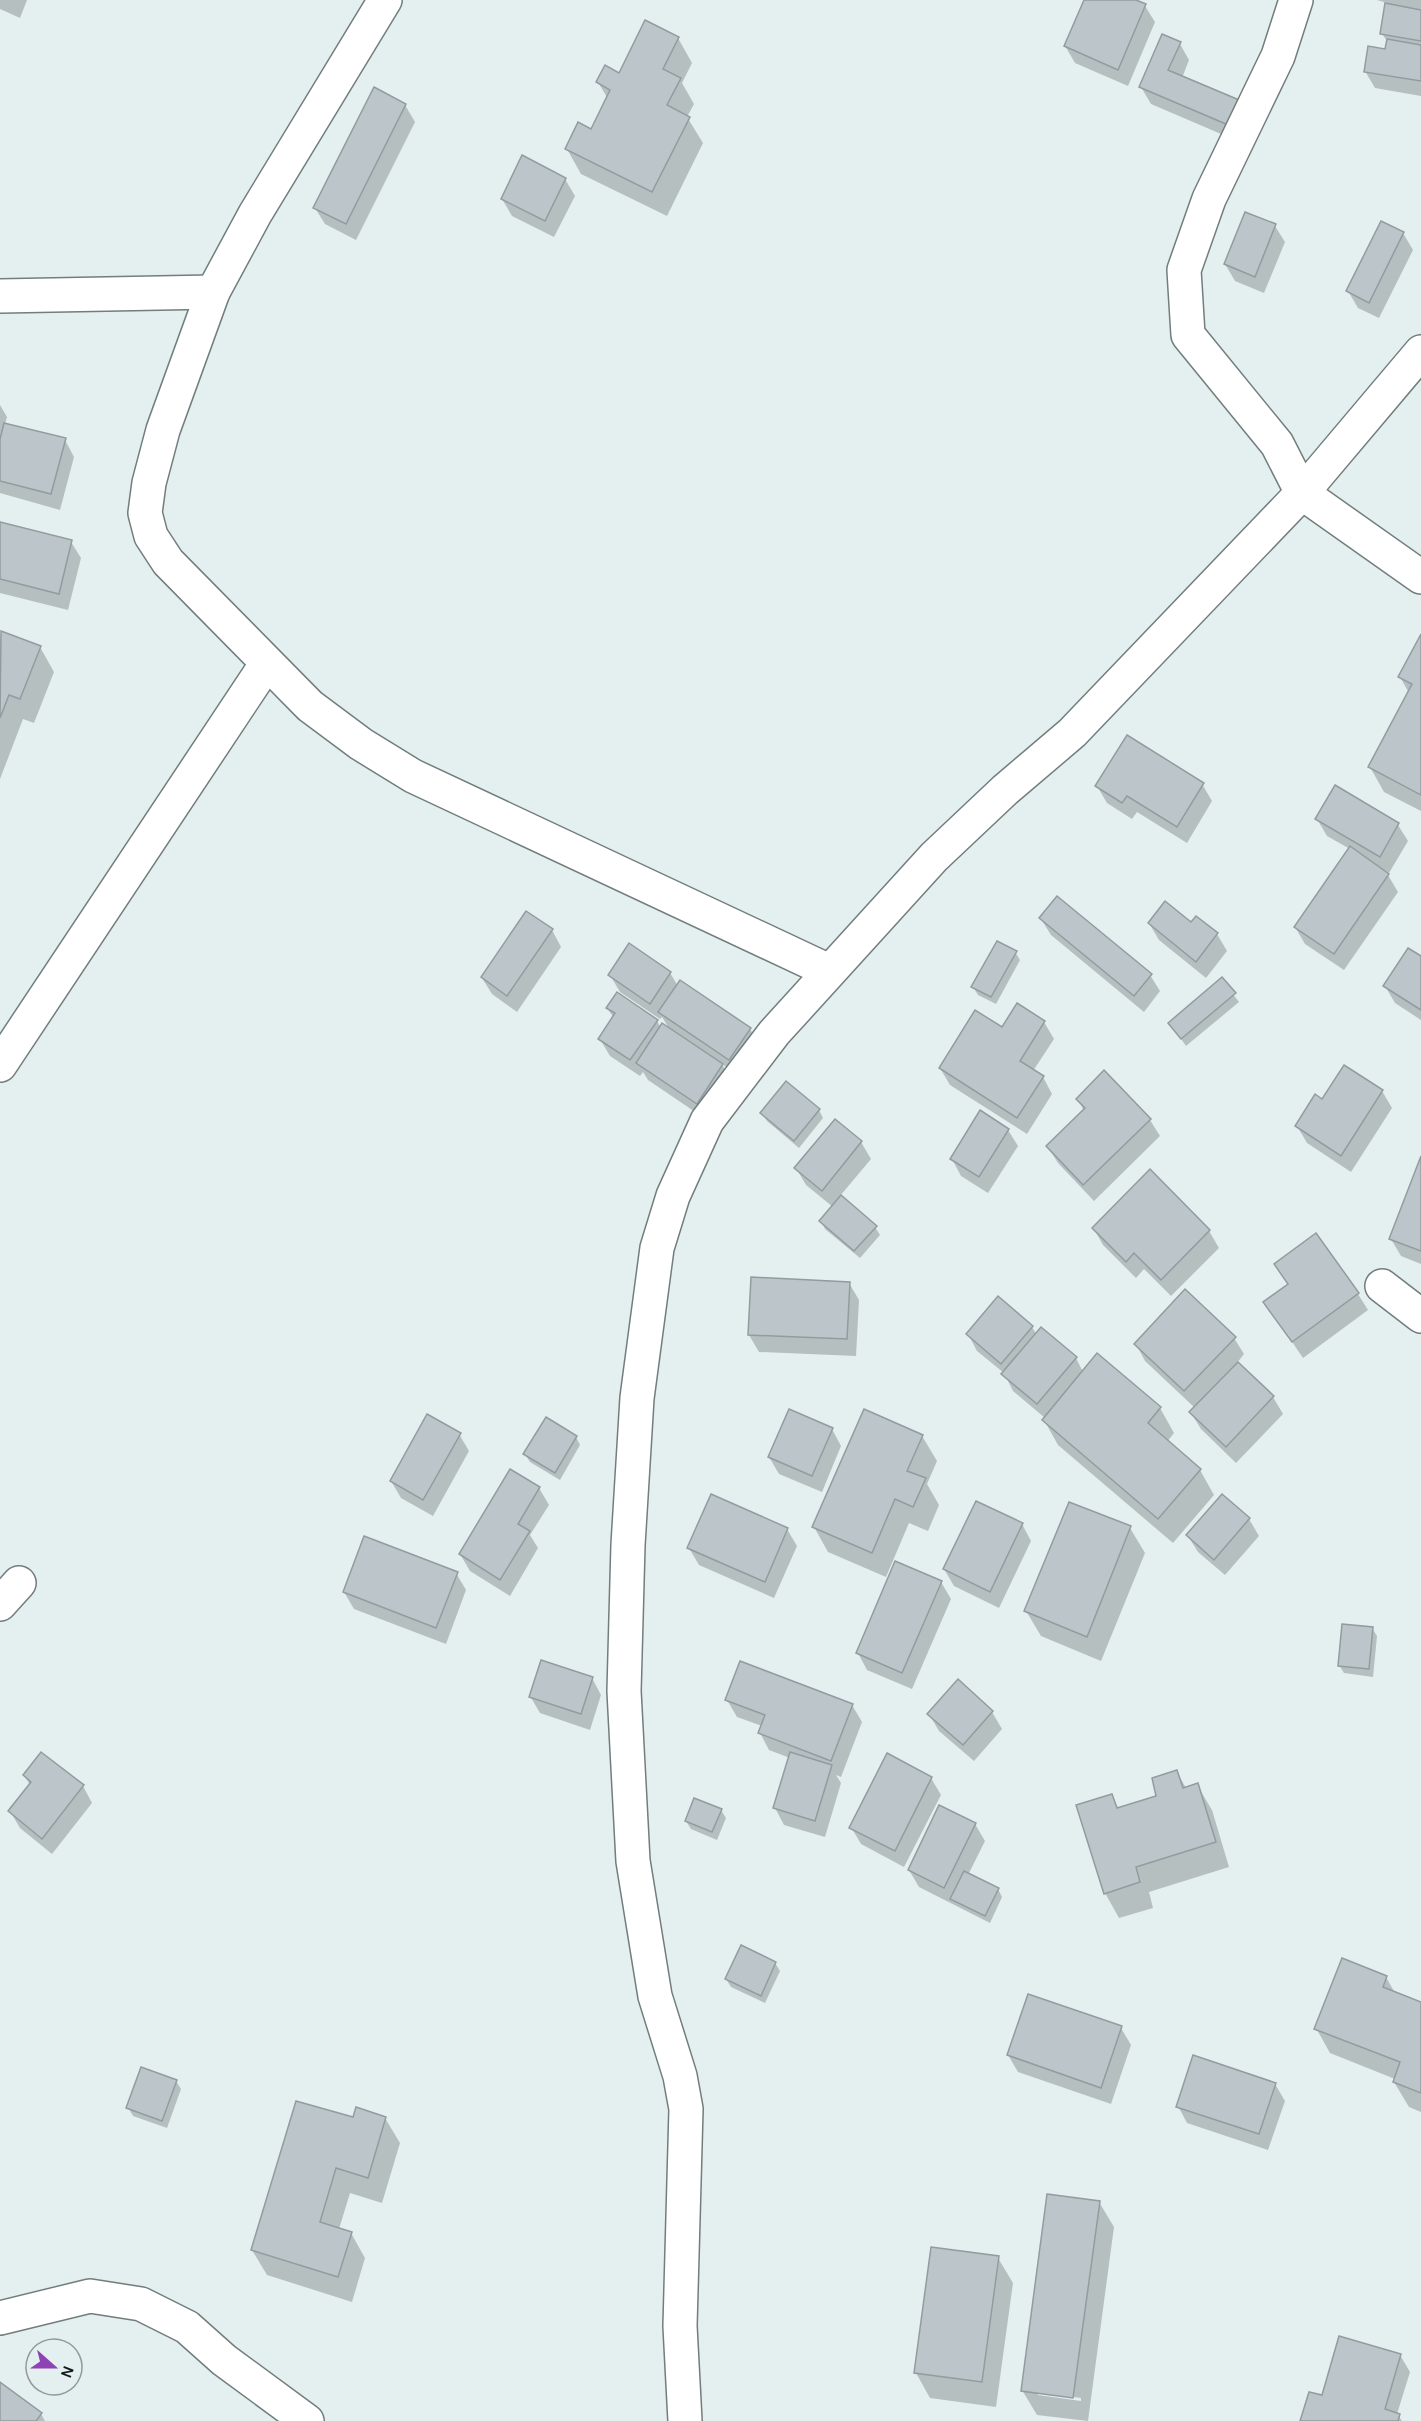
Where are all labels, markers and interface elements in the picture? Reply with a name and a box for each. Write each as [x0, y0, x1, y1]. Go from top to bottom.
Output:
north arrow [24, 2337, 84, 2397]
text: N [57, 2363, 78, 2381]

